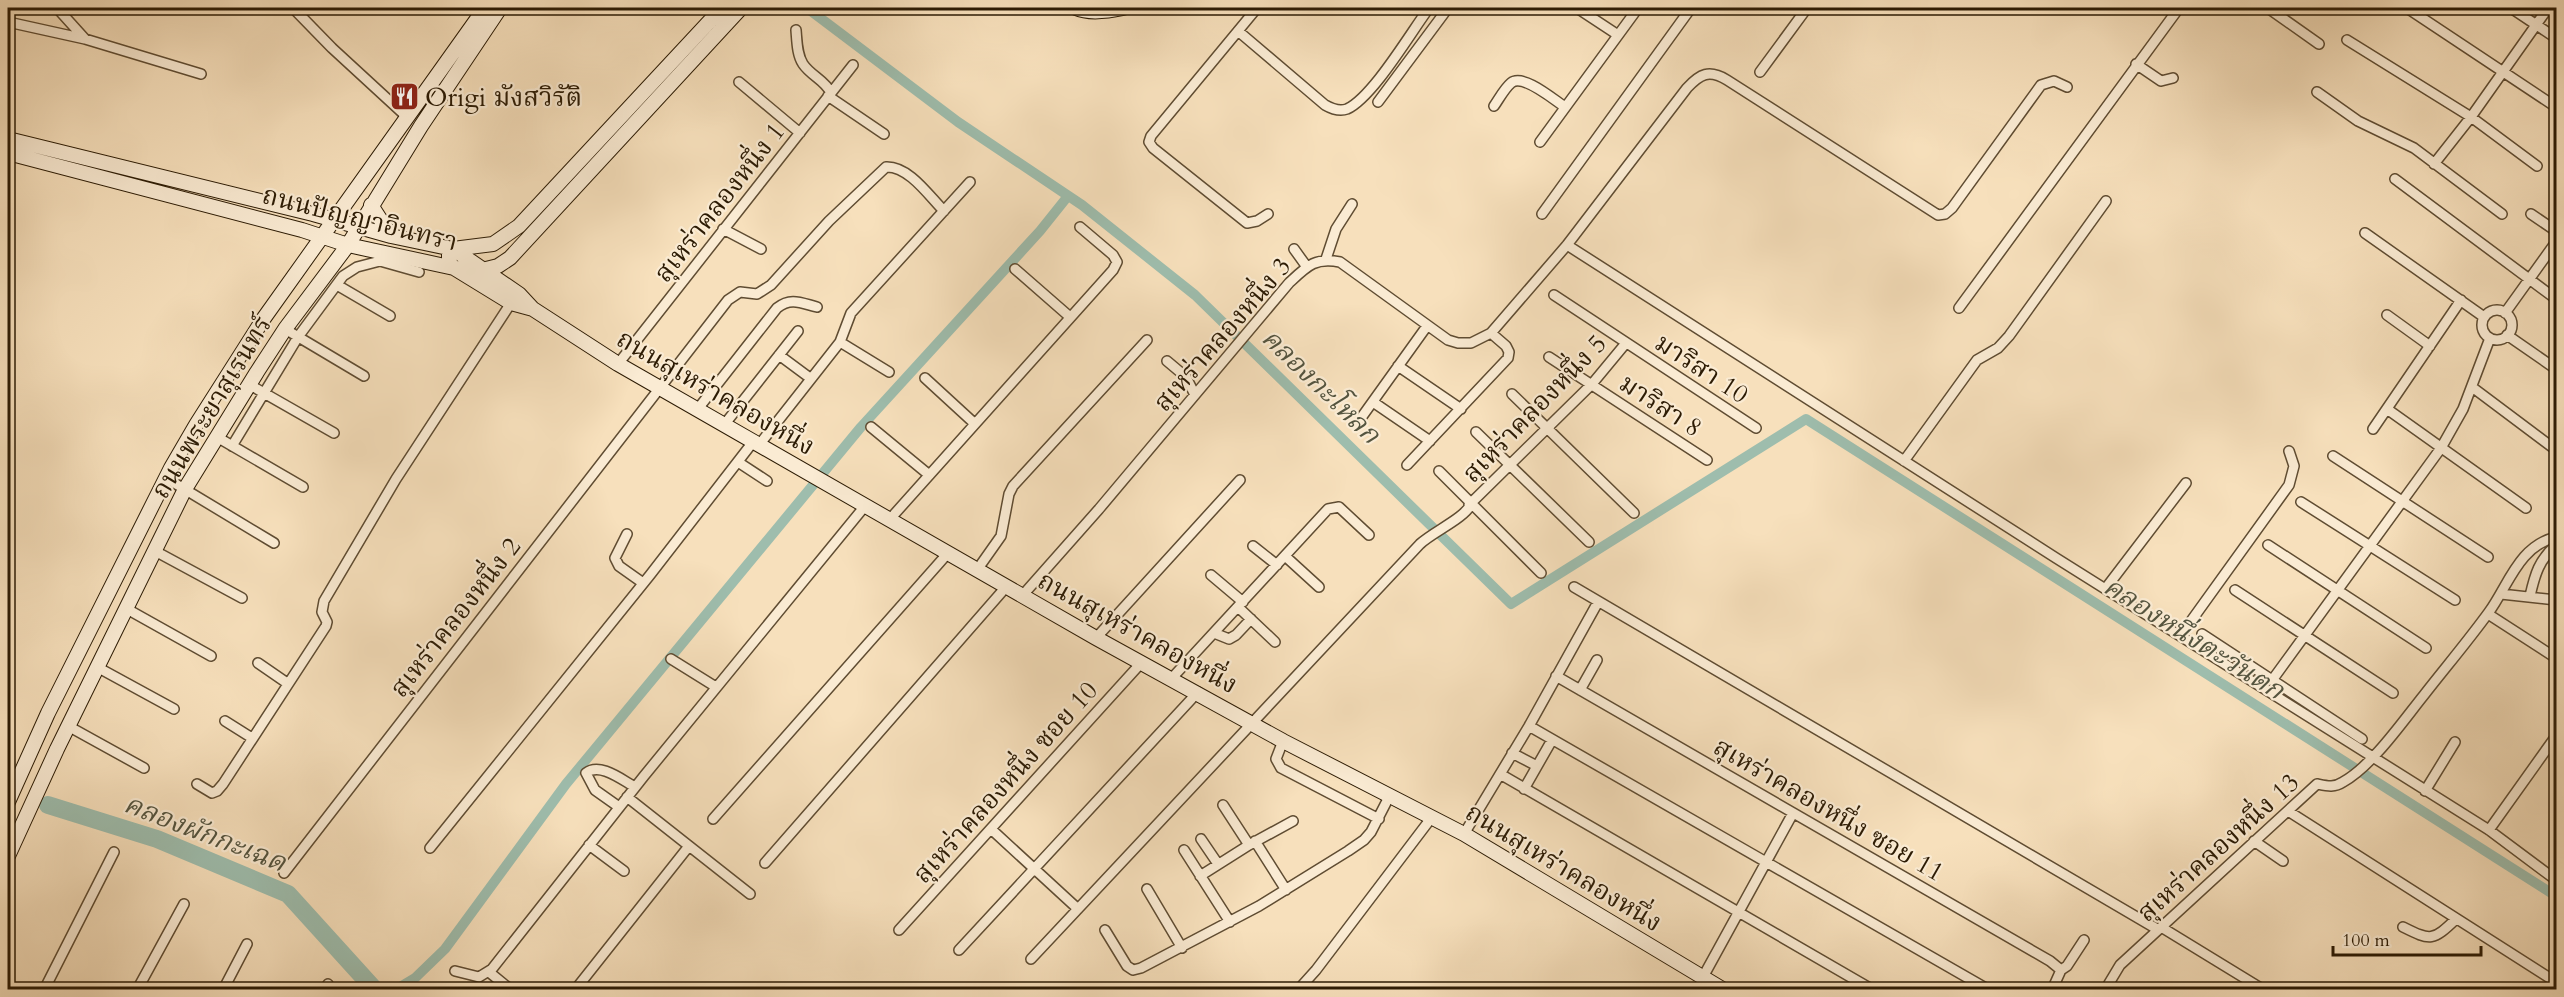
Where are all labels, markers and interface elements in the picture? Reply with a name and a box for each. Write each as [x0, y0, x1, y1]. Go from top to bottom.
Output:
place label: Origi มังสวิรัติ [425, 80, 582, 115]
restaurant icon: Origi มังสวิรัติ [388, 81, 420, 113]
street label: สุเหร่าคลองหนึ่ง 1 [644, 114, 793, 289]
street label: ถนนปัญญาอินทรา [259, 177, 461, 260]
street label: สุเหร่าคลองหนึ่ง 3 [1144, 248, 1299, 419]
street label: ถนนพระยาสุเรนทร์ [143, 309, 280, 505]
street label: ถนนสุเหร่าคลองหนึ่ง [610, 320, 822, 464]
water label: คลองกะโหลก [1253, 320, 1390, 453]
street label: สุเหร่าคลองหนึ่ง 5 [1453, 325, 1614, 490]
street label: มาริสา 10 [1648, 325, 1755, 412]
street label: มาริสา 8 [1613, 366, 1709, 445]
street label: สุเหร่าคลองหนึ่ง 2 [380, 529, 529, 704]
street label: ถนนสุเหร่าคลองหนึ่ง [1031, 561, 1245, 702]
water label: คลองหนึ่งตะวันตก [2096, 566, 2293, 710]
street label: สุเหร่าคลองหนึ่ง ซอย 10 [904, 672, 1106, 891]
street label: สุเหร่าคลองหนึ่ง ซอย 11 [1707, 727, 1951, 890]
street label: สุเหร่าคลองหนึ่ง 13 [2128, 764, 2307, 930]
water label: คลองผักกะเฉด [119, 786, 292, 882]
street label: ถนนสุเหร่าคลองหนึ่ง [1459, 793, 1670, 940]
scale bar [2333, 919, 2482, 957]
text: 100 m [2342, 928, 2390, 953]

